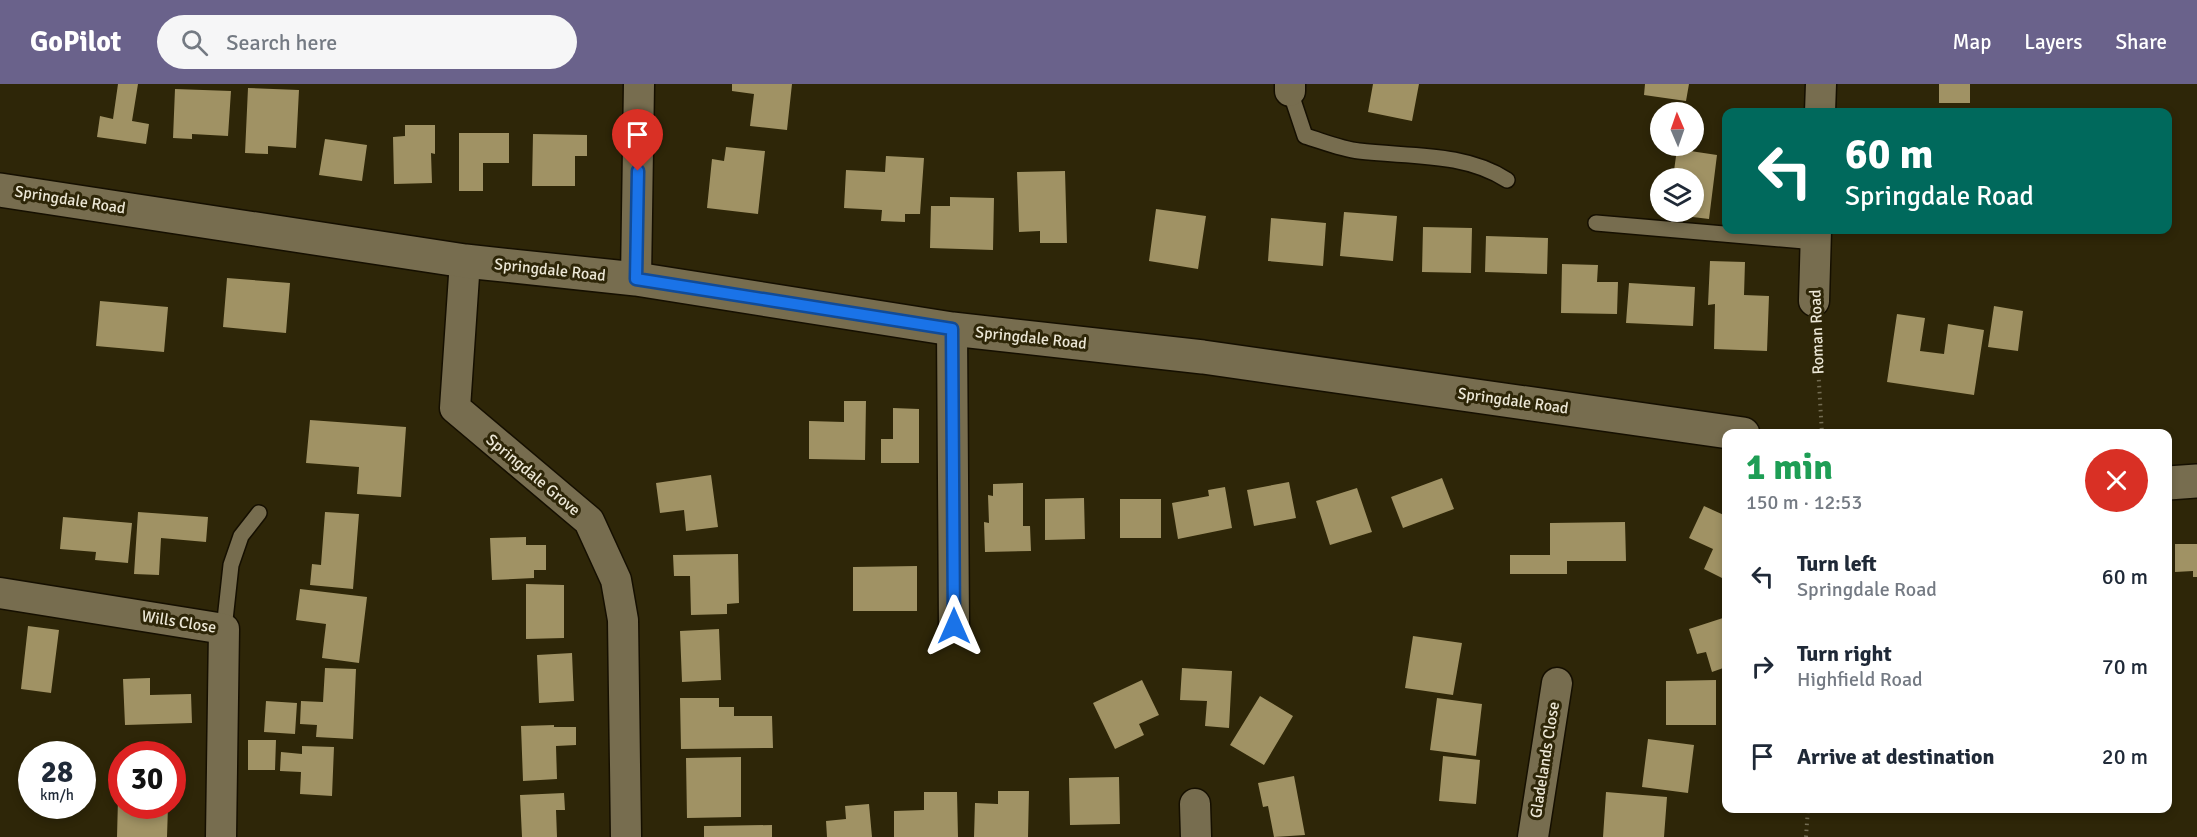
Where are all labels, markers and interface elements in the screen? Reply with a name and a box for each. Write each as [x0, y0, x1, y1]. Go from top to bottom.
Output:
search box [157, 15, 577, 69]
text: GoPilot [30, 25, 121, 59]
icon: search [178, 26, 211, 59]
text: Search here [226, 29, 337, 56]
text: Map [1953, 29, 1991, 55]
text: Layers [2024, 29, 2082, 55]
text: Share [2115, 29, 2167, 55]
north arrow [1650, 102, 1704, 156]
map controls [1650, 102, 1704, 222]
pin [612, 109, 663, 171]
icon: arrive [621, 118, 654, 151]
text: 60 m [1845, 129, 1934, 180]
icon: left [1746, 132, 1824, 210]
button: layers [1650, 168, 1704, 222]
text: Springdale Road [1845, 180, 2034, 213]
street label: Springdale Road [13, 181, 127, 219]
street label: Springdale Road [493, 254, 607, 286]
street label: Roman Road [1806, 289, 1828, 375]
street label: Springdale Road [974, 322, 1088, 354]
street label: Springdale Road [1456, 383, 1570, 419]
street label: Springdale Grove [482, 430, 584, 520]
text: 1 min [1746, 445, 1833, 490]
button: close [2085, 449, 2148, 512]
text: 150 m · 12:53 [1746, 490, 1862, 515]
text: Turn left [1797, 550, 1877, 577]
icon: left [1746, 560, 1779, 593]
text: 60 m [2102, 563, 2148, 590]
text: Springdale Road [1797, 577, 1937, 602]
position arrow [922, 594, 986, 658]
street label: Wills Close [140, 606, 218, 638]
text: Turn right [1797, 640, 1892, 667]
icon: right [1746, 650, 1779, 683]
text: 70 m [2102, 653, 2148, 680]
text: Highfield Road [1797, 667, 1923, 692]
street label: Gladelands Close [1526, 700, 1564, 820]
icon: arrive [1746, 740, 1779, 773]
speed limit sign: 30 [108, 741, 186, 819]
text: Arrive at destination [1797, 743, 1994, 770]
text: 20 m [2102, 743, 2148, 770]
text: 28 [41, 754, 73, 791]
text: km/h [40, 786, 74, 804]

